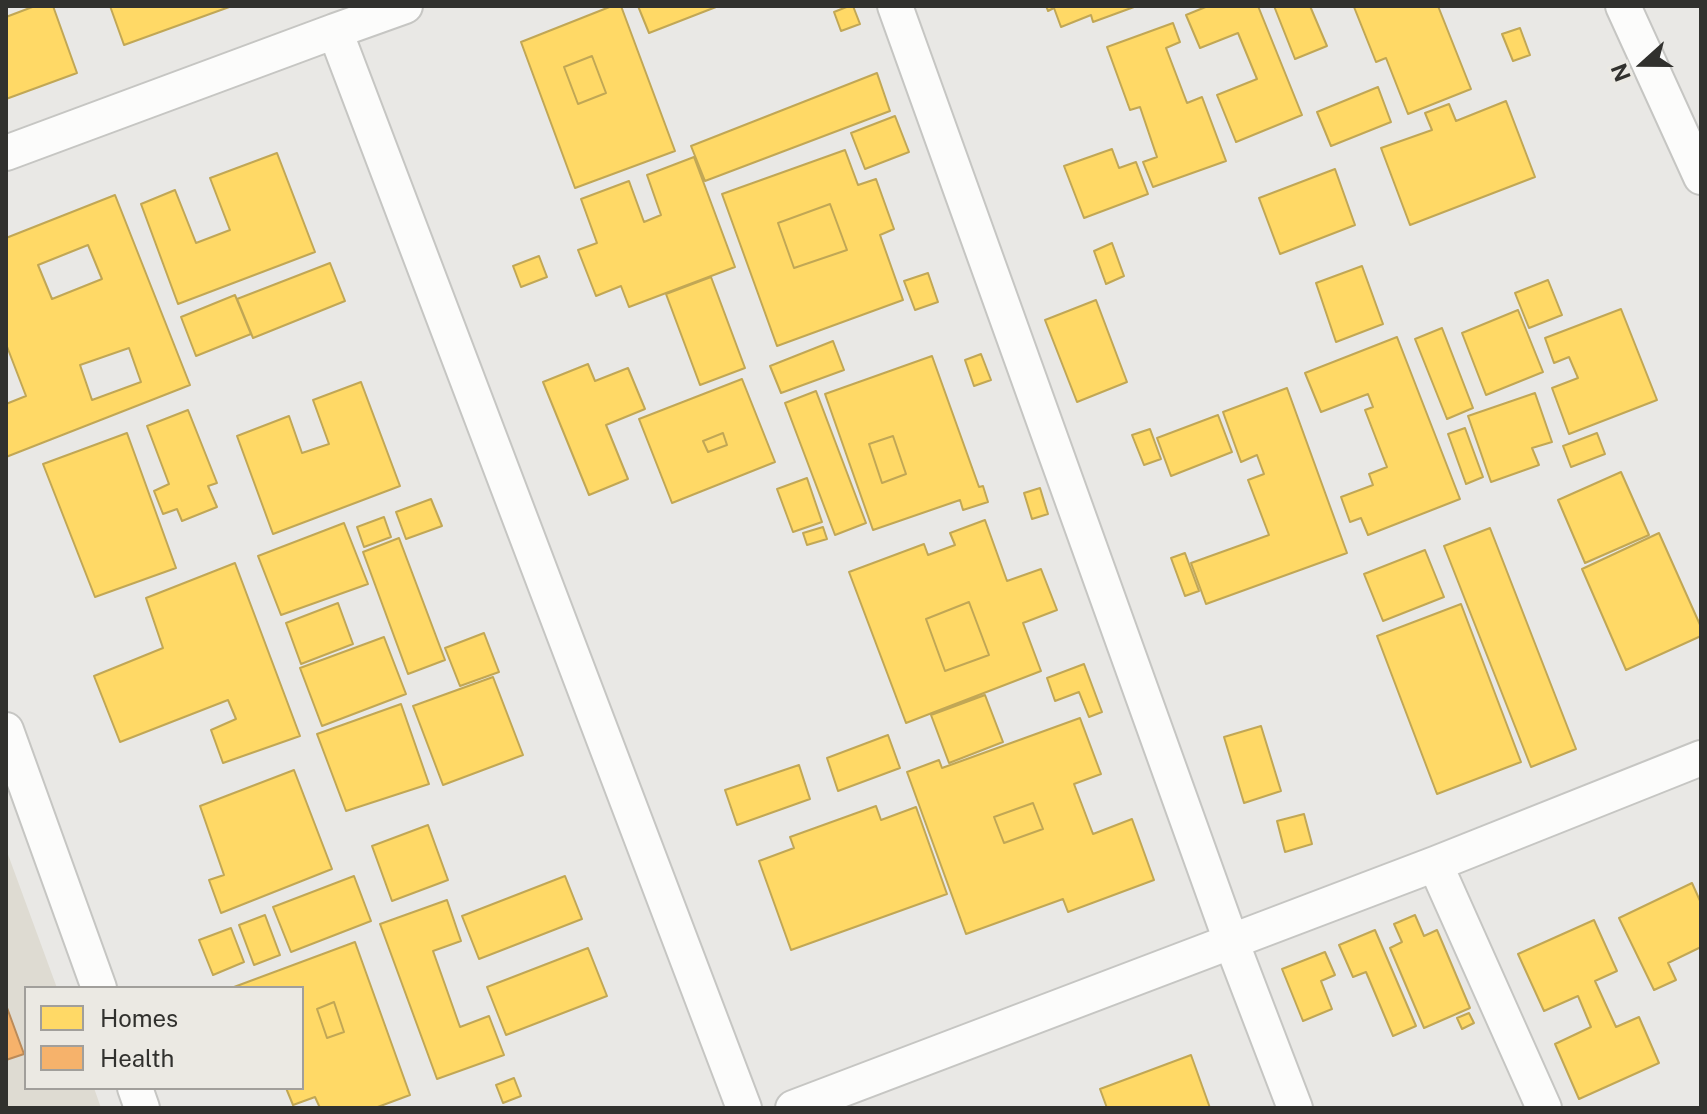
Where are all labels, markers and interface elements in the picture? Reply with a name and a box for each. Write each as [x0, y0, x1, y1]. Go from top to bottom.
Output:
north arrow [1603, 24, 1683, 104]
text: N [1605, 60, 1636, 85]
legend [24, 986, 304, 1090]
text: Homes [100, 1004, 178, 1032]
text: Health [100, 1044, 174, 1072]

